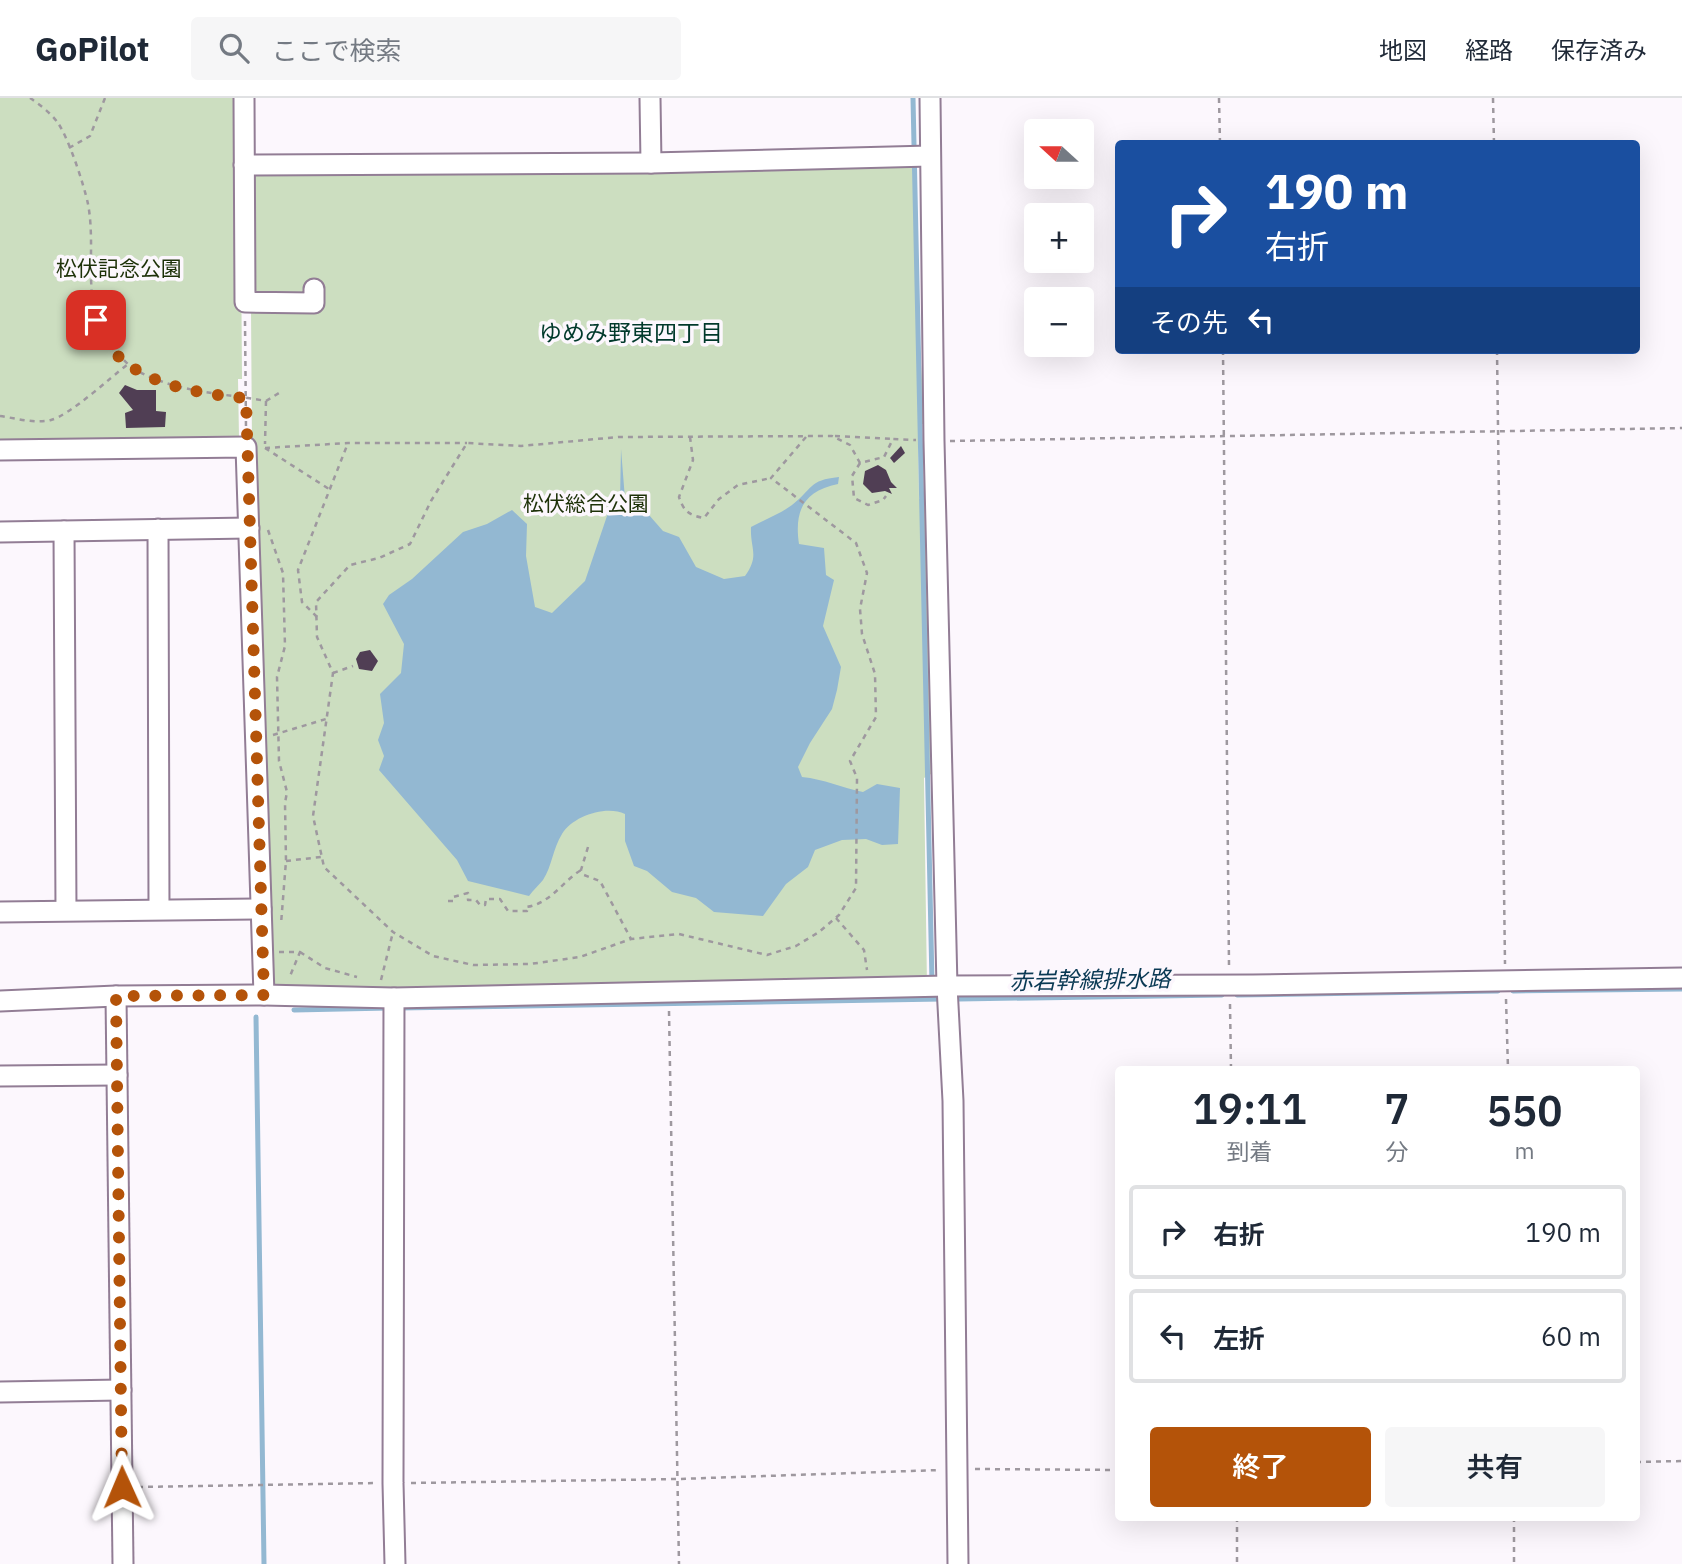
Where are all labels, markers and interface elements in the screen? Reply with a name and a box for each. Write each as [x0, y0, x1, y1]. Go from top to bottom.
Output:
search box [191, 17, 681, 80]
text: GoPilot [35, 27, 149, 70]
icon: search [215, 29, 253, 67]
text: ここで検索 [271, 33, 402, 67]
text: 地図 [1379, 34, 1427, 66]
text: 経路 [1465, 34, 1513, 66]
text: 保存済み [1551, 34, 1647, 66]
north arrow [1024, 119, 1094, 189]
map controls [1024, 119, 1094, 357]
text: 190 m [1265, 159, 1409, 222]
icon: right [1150, 168, 1241, 259]
button: + [1024, 203, 1094, 273]
text: 右折 [1265, 225, 1329, 267]
park label: 松伏記念公園 [56, 254, 182, 282]
button: − [1024, 287, 1094, 357]
pin [66, 290, 126, 350]
icon: arrive [77, 301, 115, 339]
icon: left [1242, 301, 1280, 339]
text: その先 [1150, 305, 1228, 339]
district label: ゆめみ野東四丁目 [539, 317, 723, 347]
park label: 松伏総合公園 [523, 489, 649, 517]
water label: 赤岩幹線排水路 [1009, 963, 1173, 995]
text: 19:11 [1192, 1081, 1307, 1136]
text: 7 [1384, 1081, 1409, 1136]
text: 550 [1487, 1083, 1562, 1138]
text: m [1515, 1135, 1535, 1165]
text: 到着 [1227, 1136, 1273, 1166]
text: 分 [1385, 1136, 1408, 1166]
icon: right [1154, 1213, 1192, 1251]
text: 190 m [1525, 1215, 1601, 1249]
text: 右折 [1213, 1217, 1265, 1251]
icon: left [1154, 1317, 1192, 1355]
text: 60 m [1541, 1319, 1601, 1353]
text: 左折 [1213, 1321, 1265, 1355]
button: 終了 [1150, 1427, 1371, 1507]
button: 共有 [1385, 1427, 1605, 1507]
position arrow [85, 1450, 159, 1524]

